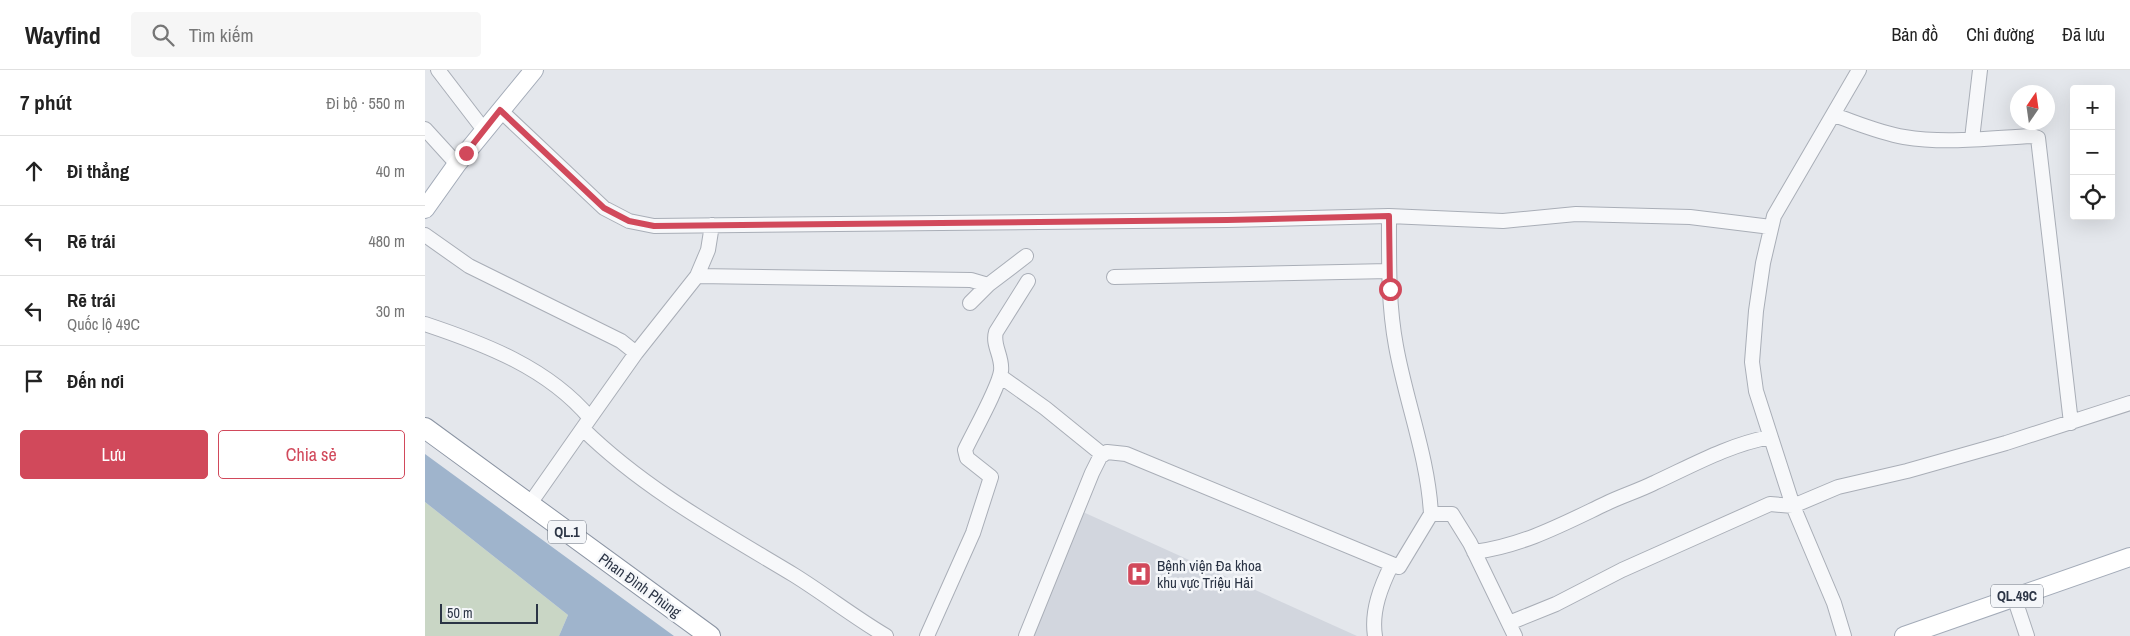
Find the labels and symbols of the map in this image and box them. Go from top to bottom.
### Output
north arrow [2010,85,2055,130]
route end [455,142,478,165]
route start [1379,278,1402,301]
road number: QL.1 [548,521,586,544]
street label: Phan Đình Phùng [595,548,686,622]
place label: Bệnh viện Đa khoa khu vực Triệu Hải [1157,555,1262,593]
hospital icon: Bệnh viện Đa khoa khu vực Triệu Hải [1126,561,1152,587]
road number: QL.49C [1991,584,2043,608]
scale bar [440,601,537,624]

